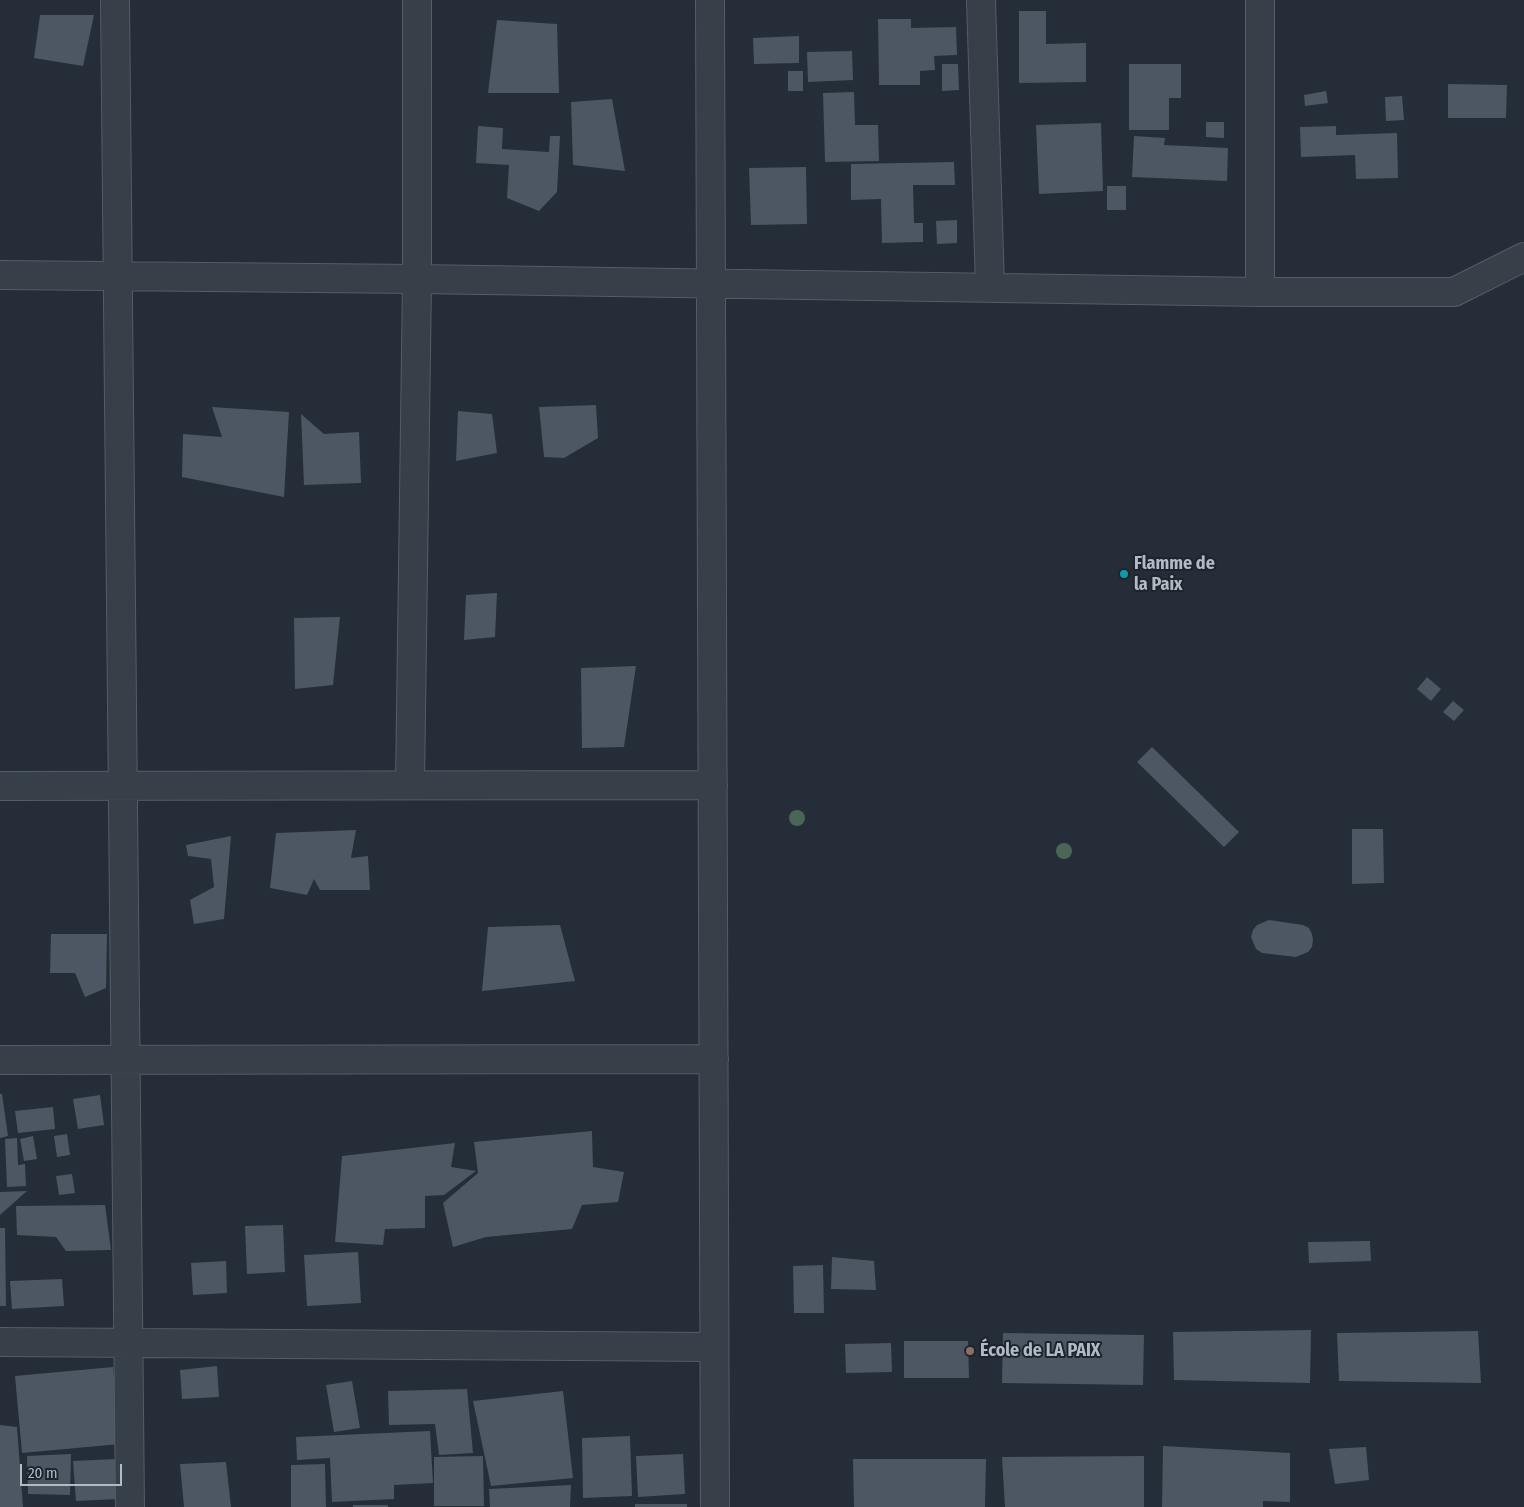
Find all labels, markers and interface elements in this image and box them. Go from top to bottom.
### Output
place label: Flamme de la Paix [1134,553,1215,596]
marker: Flamme de la Paix [1118,568,1130,580]
place label: École de LA PAIX [980,1340,1100,1362]
marker: École de LA PAIX [964,1345,976,1357]
scale bar [22,1454,125,1486]
text: 20 m [28,1464,58,1482]

